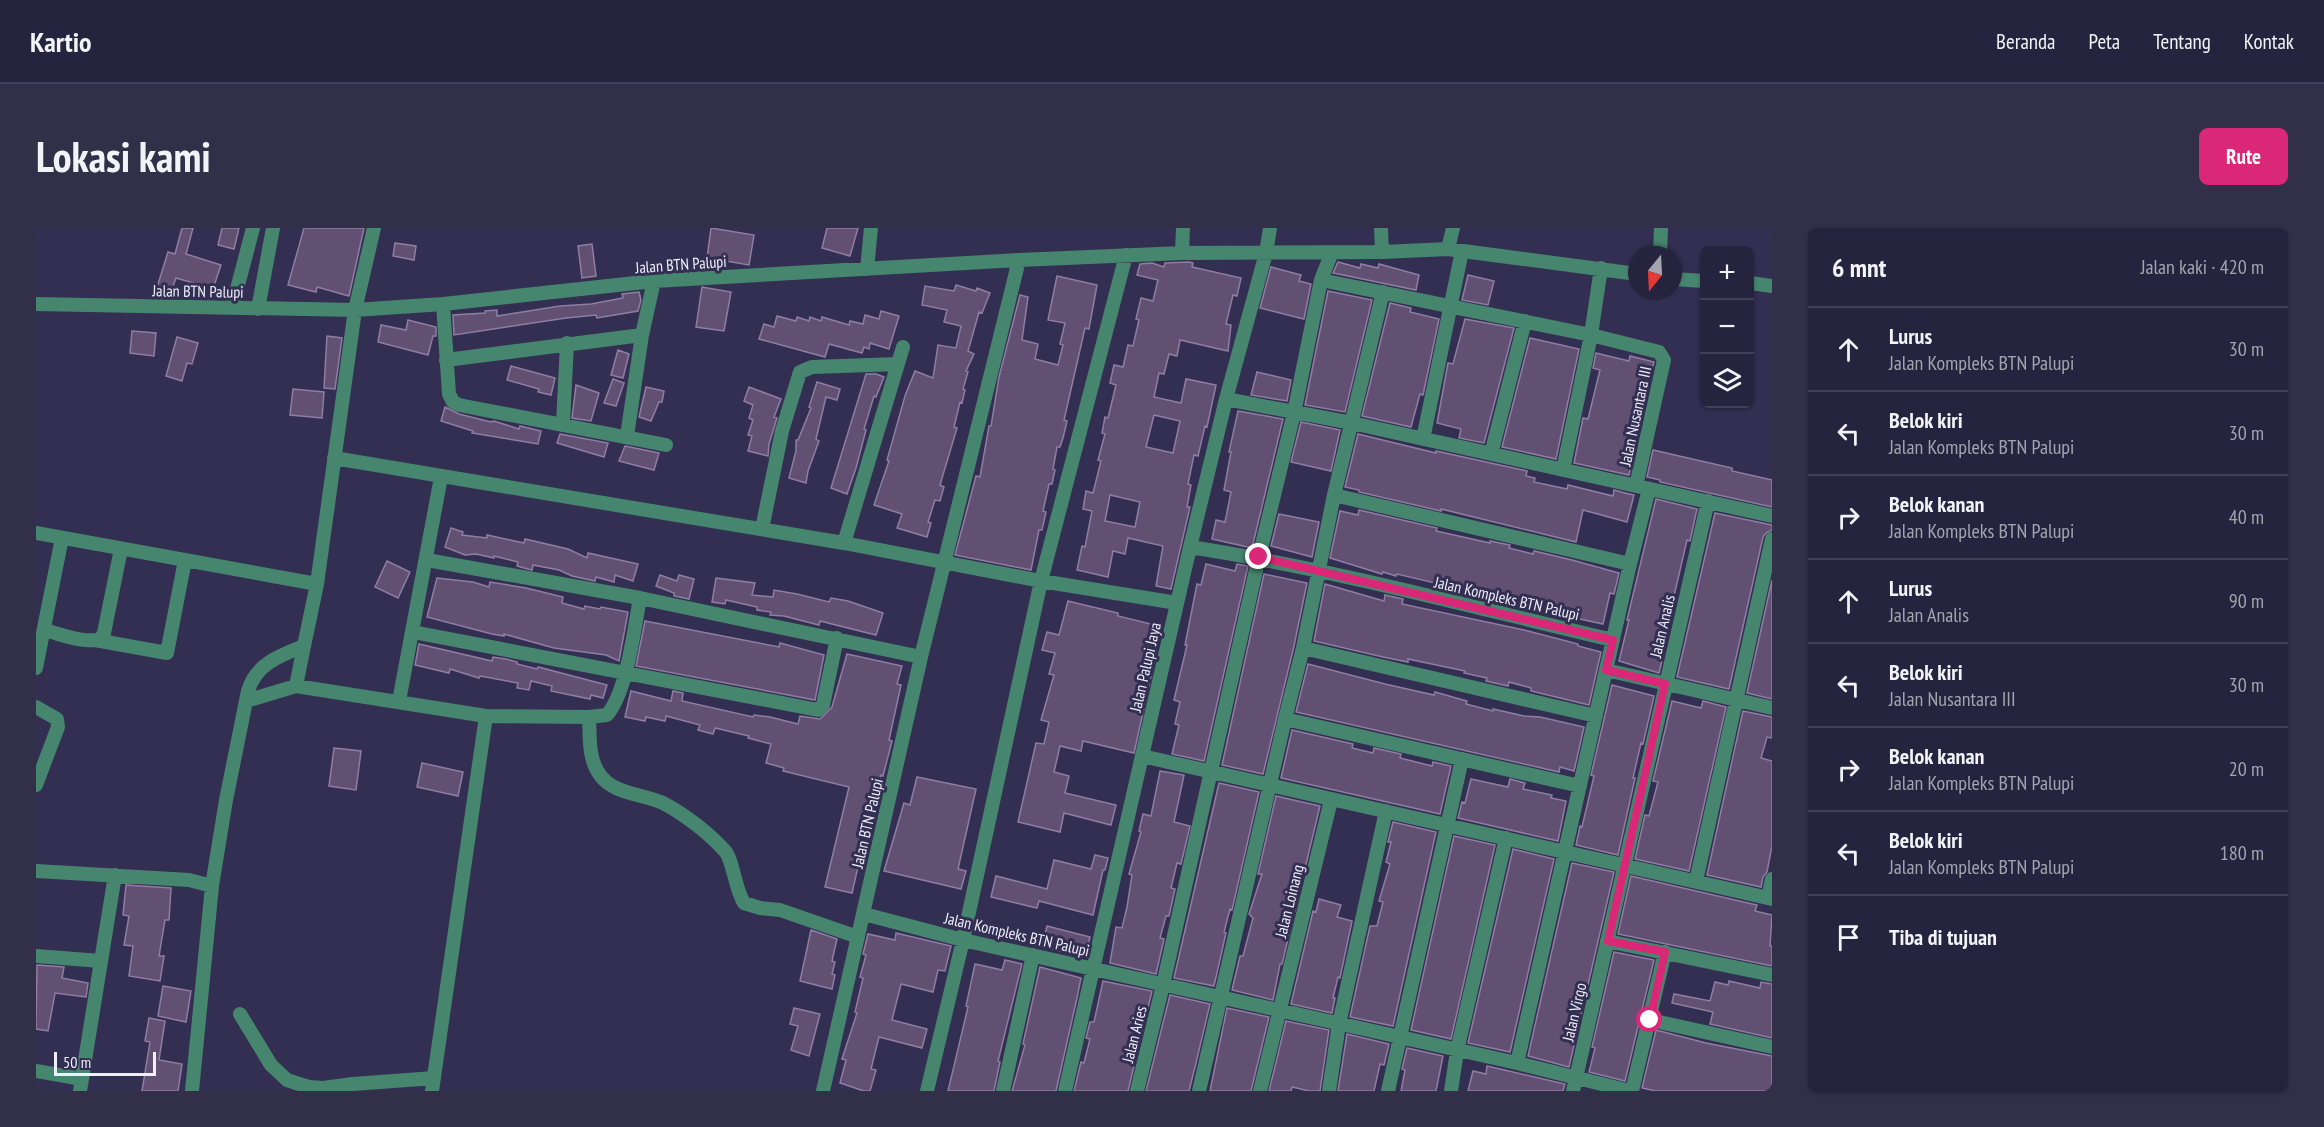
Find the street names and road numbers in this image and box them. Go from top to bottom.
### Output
street label: Jalan BTN Palupi [634,251,727,277]
street label: Jalan BTN Palupi [151,280,244,302]
street label: Jalan Nusantara III [1614,364,1655,469]
street label: Jalan Kompleks BTN Palupi [1432,571,1581,624]
street label: Jalan Analis [1645,593,1679,660]
street label: Jalan Palupi Jaya [1125,620,1165,715]
street label: Jalan BTN Palupi [847,776,887,871]
street label: Jalan Loinang [1270,862,1308,941]
street label: Jalan Kompleks BTN Palupi [942,907,1091,960]
street label: Jalan Virgo [1557,981,1590,1044]
street label: Jalan Aries [1117,1004,1151,1065]

